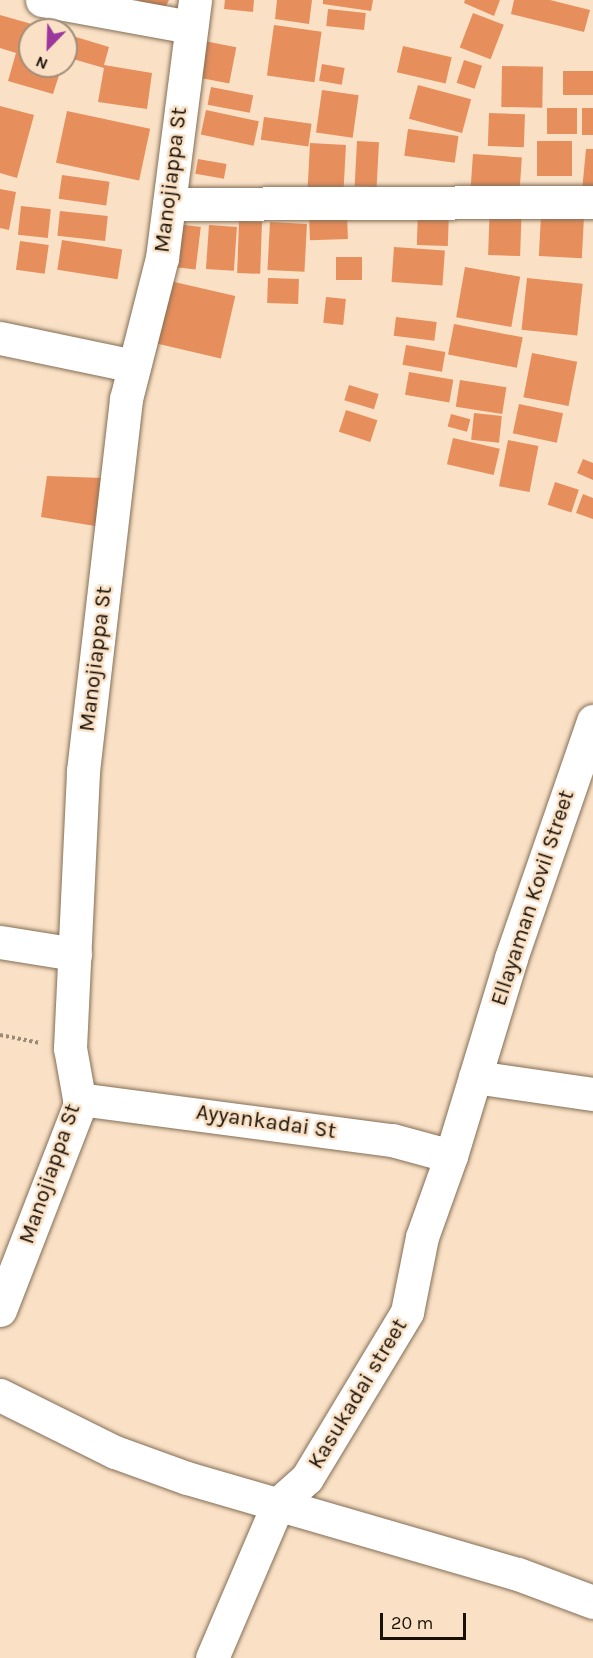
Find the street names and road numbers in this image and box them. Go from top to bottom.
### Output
street label: Manojiappa St [149,106,193,254]
street label: Manojiappa St [74,585,118,733]
street label: Ellayaman Kovil Street [486,787,580,1009]
street label: Ayyankadai St [194,1099,338,1145]
street label: Manojiappa St [14,1101,86,1247]
street label: Kasukadai street [303,1314,413,1474]

